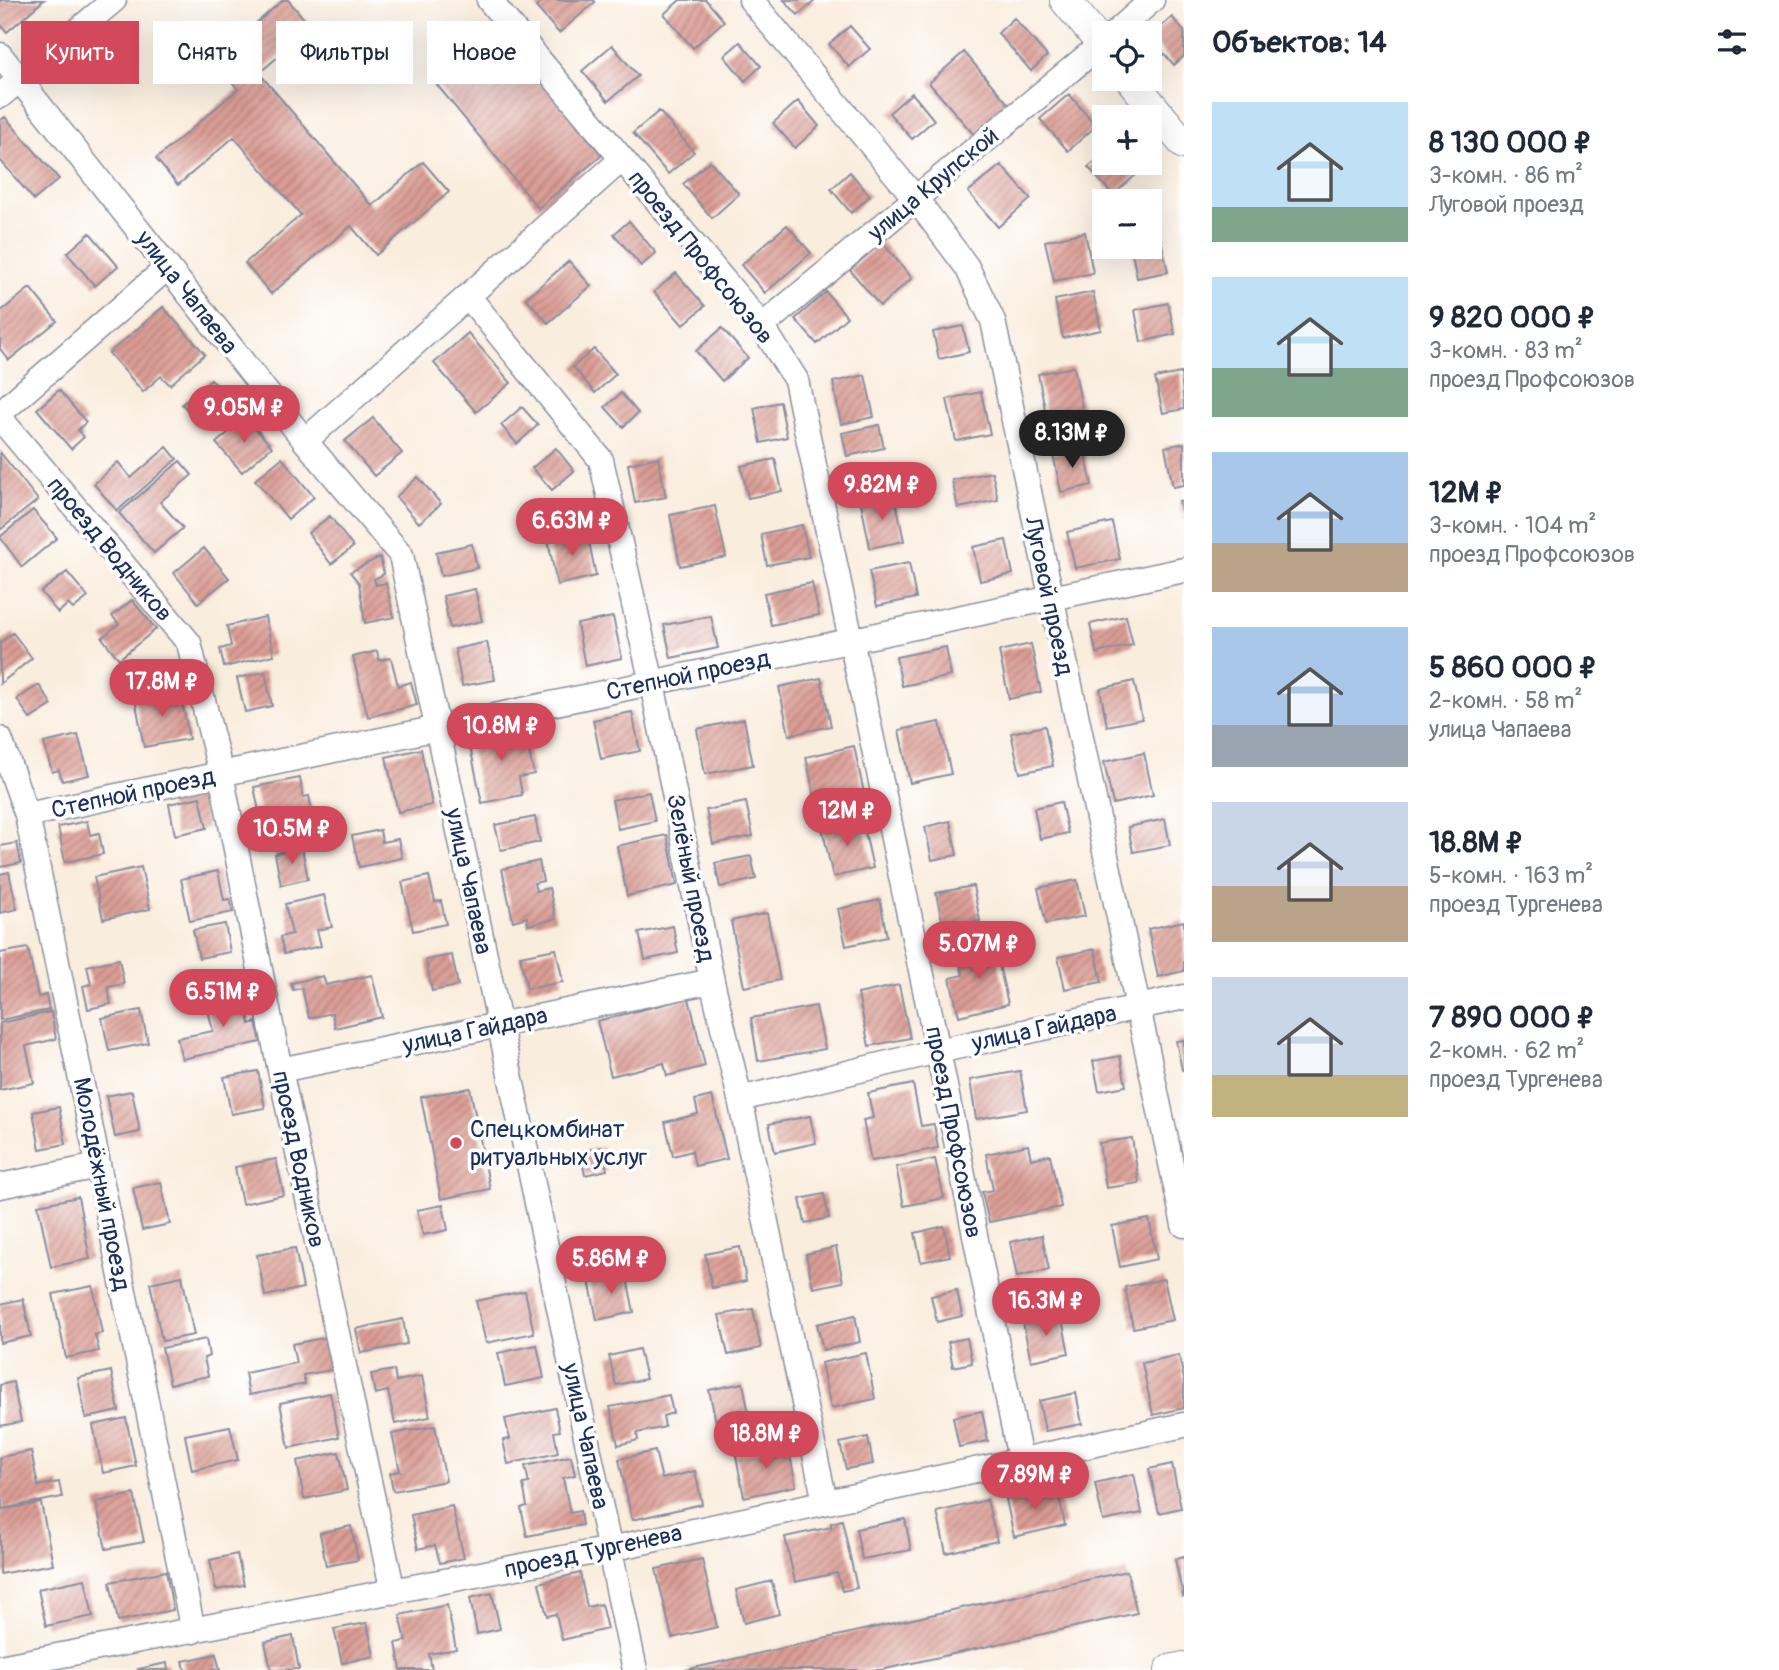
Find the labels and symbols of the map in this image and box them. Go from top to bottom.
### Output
street label: улица Крупской [861,121,1005,248]
street label: проезд Профсоюзов [622,165,780,350]
street label: улица Чапаева [129,224,244,360]
pin: 9.05M ₽ [179,386,309,445]
pin: 8.13M ₽ [1007,410,1137,470]
pin: 9.82M ₽ [817,462,947,522]
street label: проезд Водников [41,471,179,628]
pin: 6.63M ₽ [507,498,637,558]
street label: Луговой проезд [1017,513,1080,679]
street label: Степной проезд [604,644,773,707]
pin: 17.8M ₽ [97,660,227,719]
pin: 10.8M ₽ [436,704,566,763]
street label: Степной проезд [49,762,218,825]
pin: 12M ₽ [798,788,896,848]
street label: Зелёный проезд [660,792,721,965]
street label: улица Чапаева [439,804,498,957]
pin: 10.5M ₽ [227,806,357,866]
pin: 5.07M ₽ [914,922,1044,981]
pin: 6.51M ₽ [158,970,288,1029]
street label: улица Гайдара [968,999,1119,1058]
street label: улица Гайдара [399,1001,550,1060]
street label: проезд Профсоюзов [919,1024,988,1240]
street label: проезд Водников [266,1068,331,1250]
street label: Молодёжный проезд [67,1075,137,1294]
place label: Спецкомбинат ритуальных услуг [470,1115,647,1172]
marker: Спецкомбинат ритуальных услуг [448,1135,464,1151]
pin: 5.86M ₽ [546,1236,676,1296]
pin: 16.3M ₽ [981,1278,1111,1338]
street label: улица Чапаева [556,1359,615,1512]
pin: 18.8M ₽ [701,1412,831,1471]
pin: 7.89M ₽ [970,1452,1100,1512]
street label: проезд Тургенева [501,1518,685,1585]

